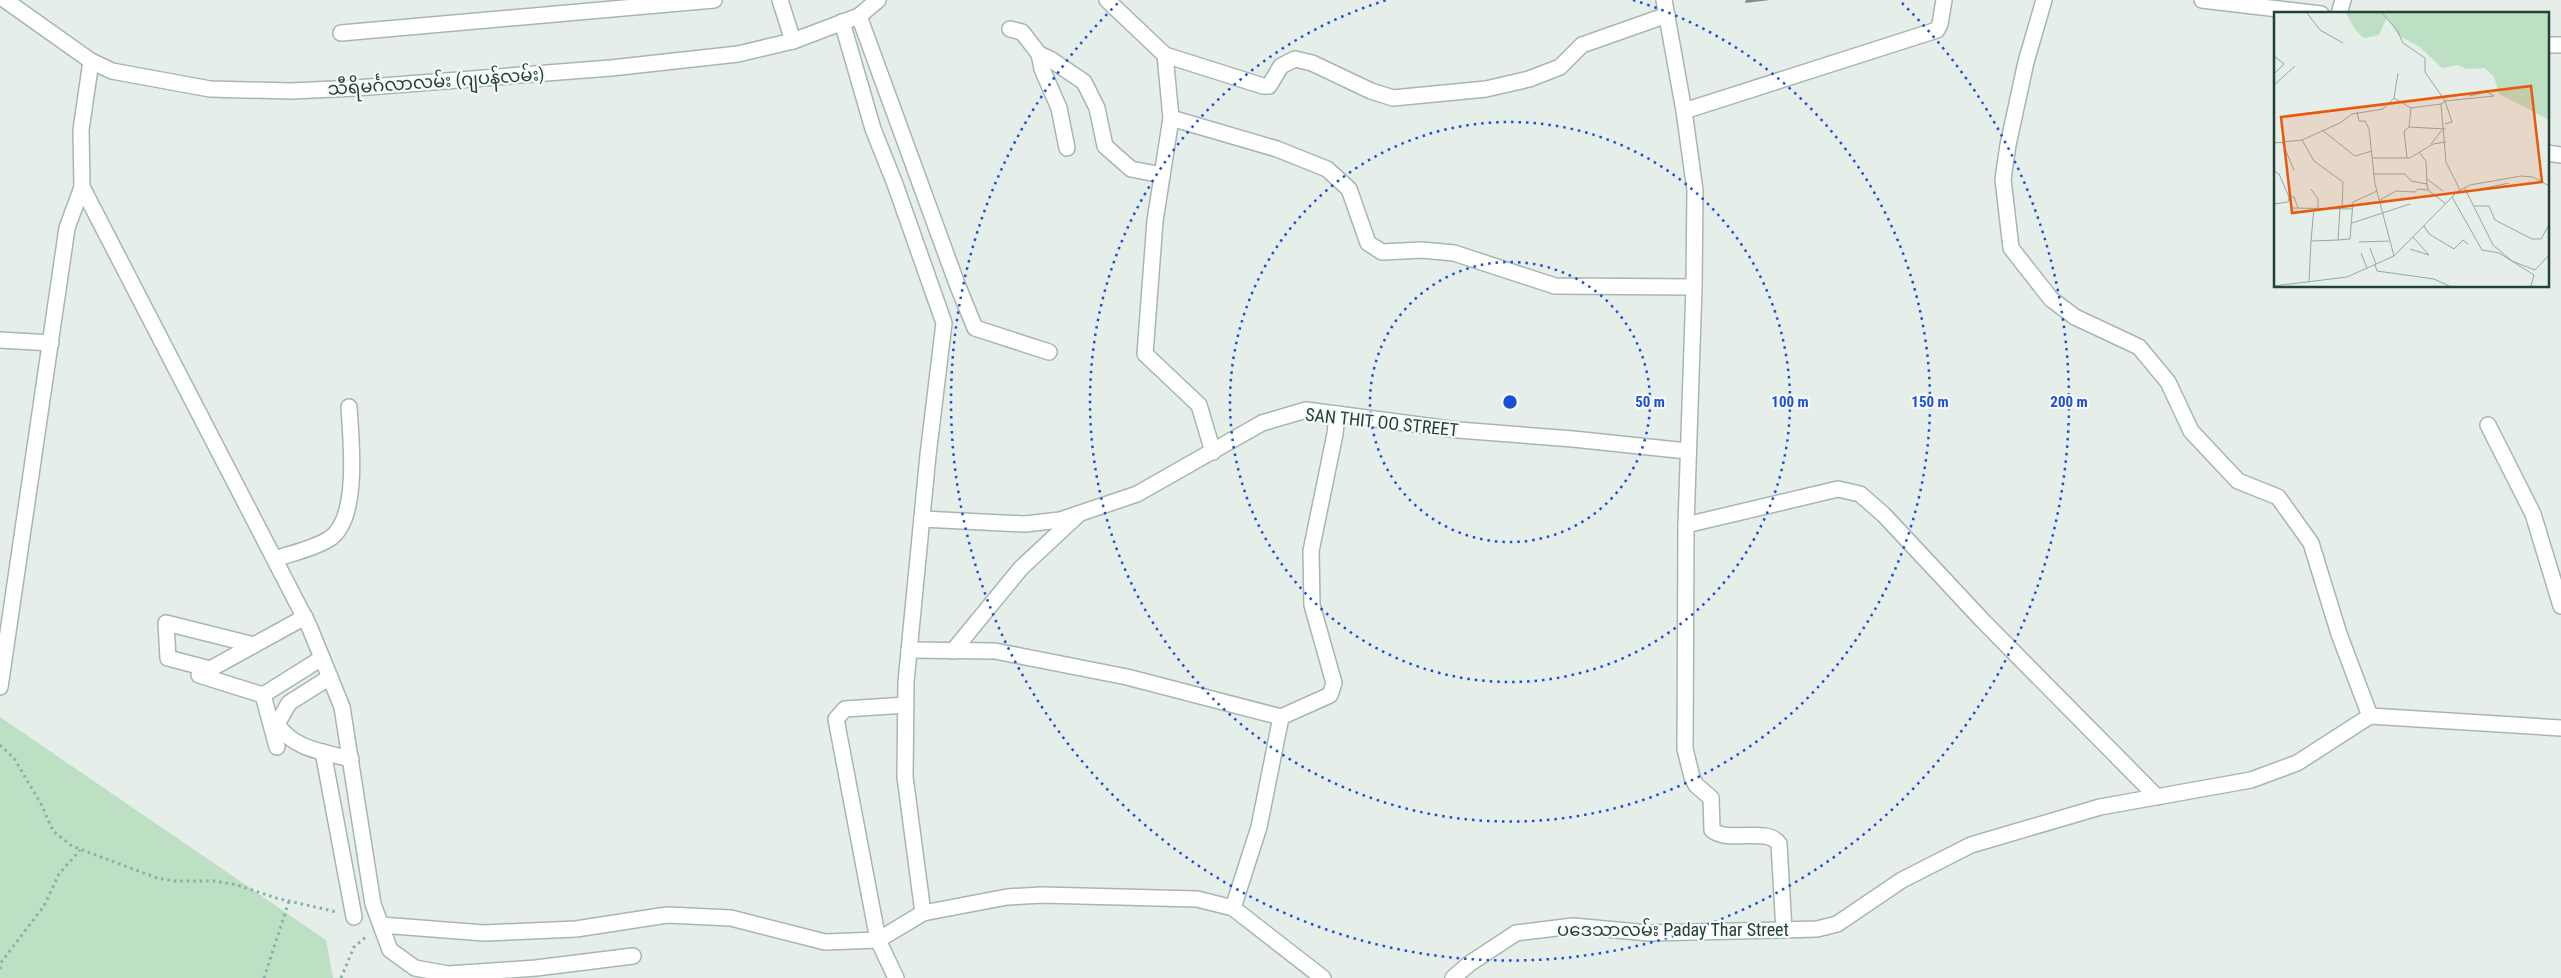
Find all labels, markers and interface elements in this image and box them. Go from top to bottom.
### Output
inset map [2274,12,2548,288]
street label: သီရိမင်္ဂလာလမ်း (ဂျပန်လမ်း) [327,60,545,104]
centre of rings [1501,393,1519,411]
text: 50 m [1635,393,1665,411]
text: 100 m [1771,393,1809,411]
text: 150 m [1911,393,1949,411]
text: 200 m [2050,393,2088,411]
street label: SAN THIT OO STREET [1304,404,1460,440]
street label: ပဒေသာလမ်း Paday Thar Street [1557,917,1789,940]

